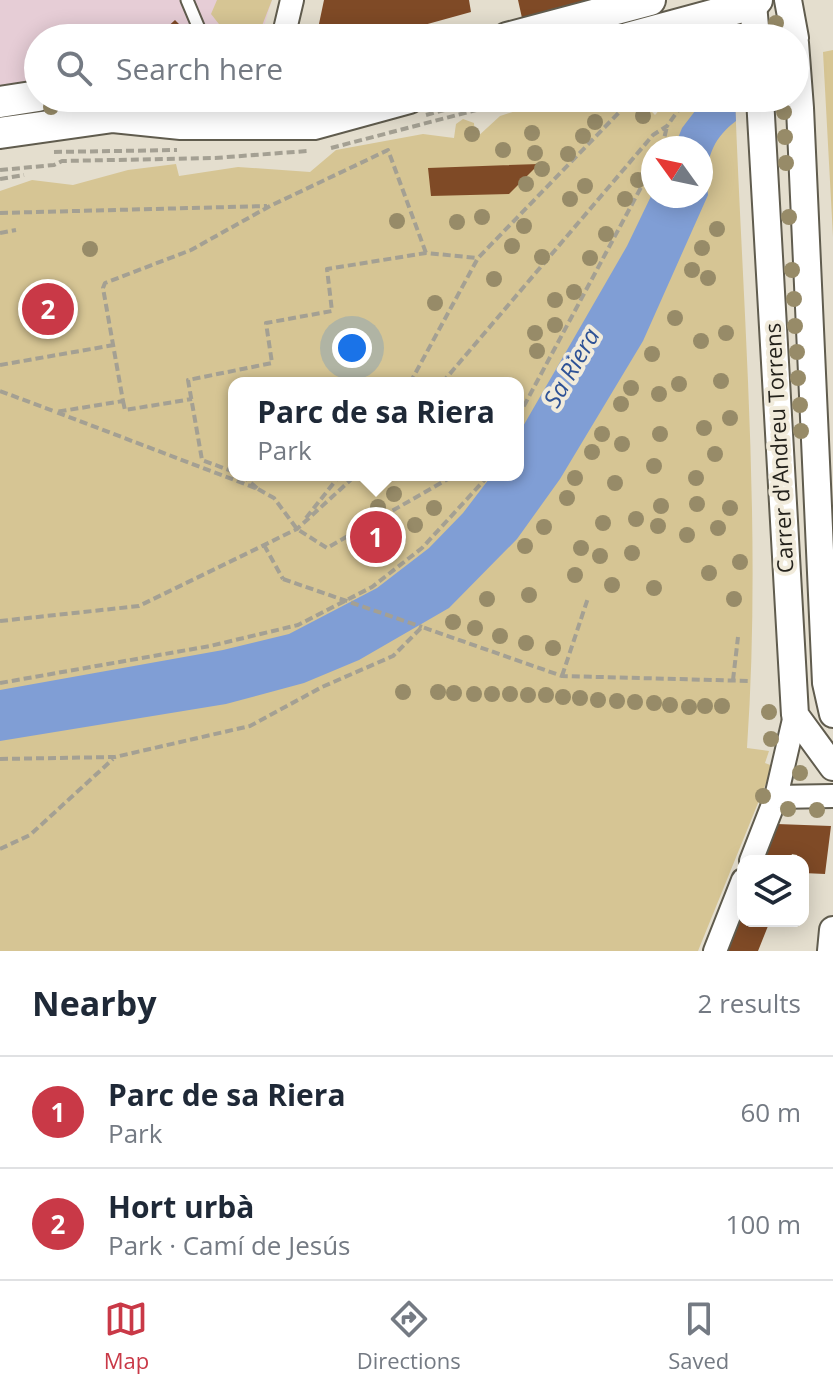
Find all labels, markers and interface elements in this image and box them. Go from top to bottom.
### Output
search box [24,24,809,112]
icon: search [52,46,96,90]
text: Search here [116,48,283,89]
north arrow [641,136,713,208]
pin: 2 [22,279,74,339]
water label: Sa Riera [535,321,607,413]
street label: Carrer d'Andreu Torrens [756,322,800,574]
your location [332,328,372,368]
popup [228,377,524,481]
text: Parc de sa Riera [257,391,495,432]
text: Park [257,432,312,468]
pin: 1 [350,507,402,567]
map controls [737,855,809,927]
button: layers [737,855,809,927]
text: Nearby [32,980,157,1026]
text: 2 results [698,985,801,1021]
text: Parc de sa Riera [108,1074,346,1115]
text: 1 [51,1094,65,1130]
text: 60 m [740,1094,801,1130]
text: Park [108,1115,162,1151]
text: Hort urbà [108,1186,254,1227]
text: 2 [51,1206,65,1242]
text: 100 m [726,1206,801,1242]
text: Park · Camí de Jesús [108,1227,351,1263]
tab: Map [104,1297,149,1375]
tab: Directions [357,1297,461,1375]
tab: Saved [668,1297,729,1375]

